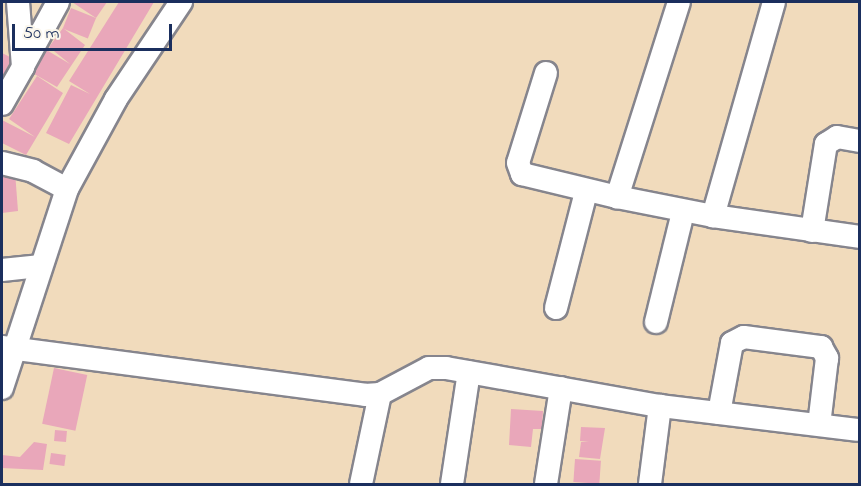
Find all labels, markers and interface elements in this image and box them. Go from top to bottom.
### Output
scale bar [15,12,176,50]
text: 50 m [23,21,60,47]

